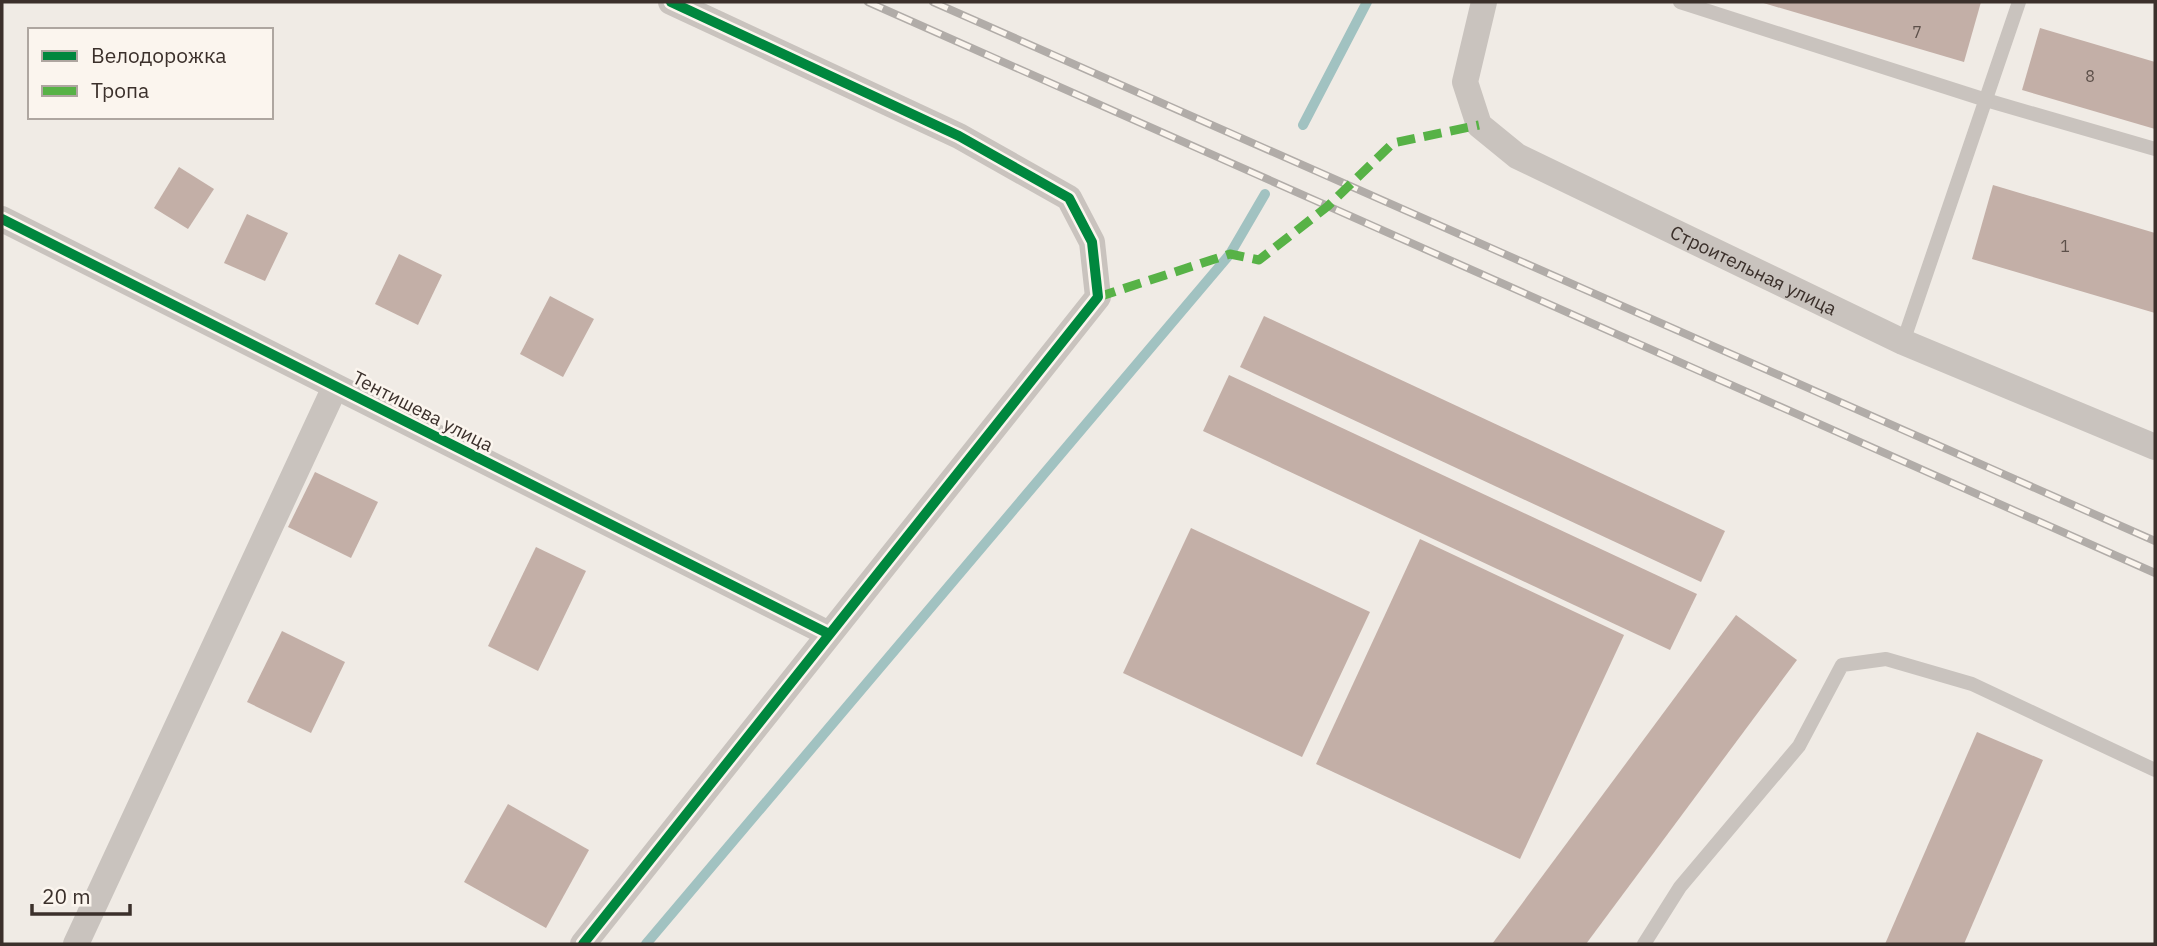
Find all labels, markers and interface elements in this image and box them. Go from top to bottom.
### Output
house number: 7 [1912,22,1922,42]
legend [28,28,273,119]
text: Велодорожка [91,41,226,69]
house number: 8 [2085,66,2095,86]
text: Тропа [91,76,149,104]
street label: Строительная улица [1666,220,1841,320]
house number: 1 [2060,236,2070,256]
street label: Тентишева улица [349,365,497,457]
scale bar [32,872,130,916]
text: 20 m [42,882,91,910]

